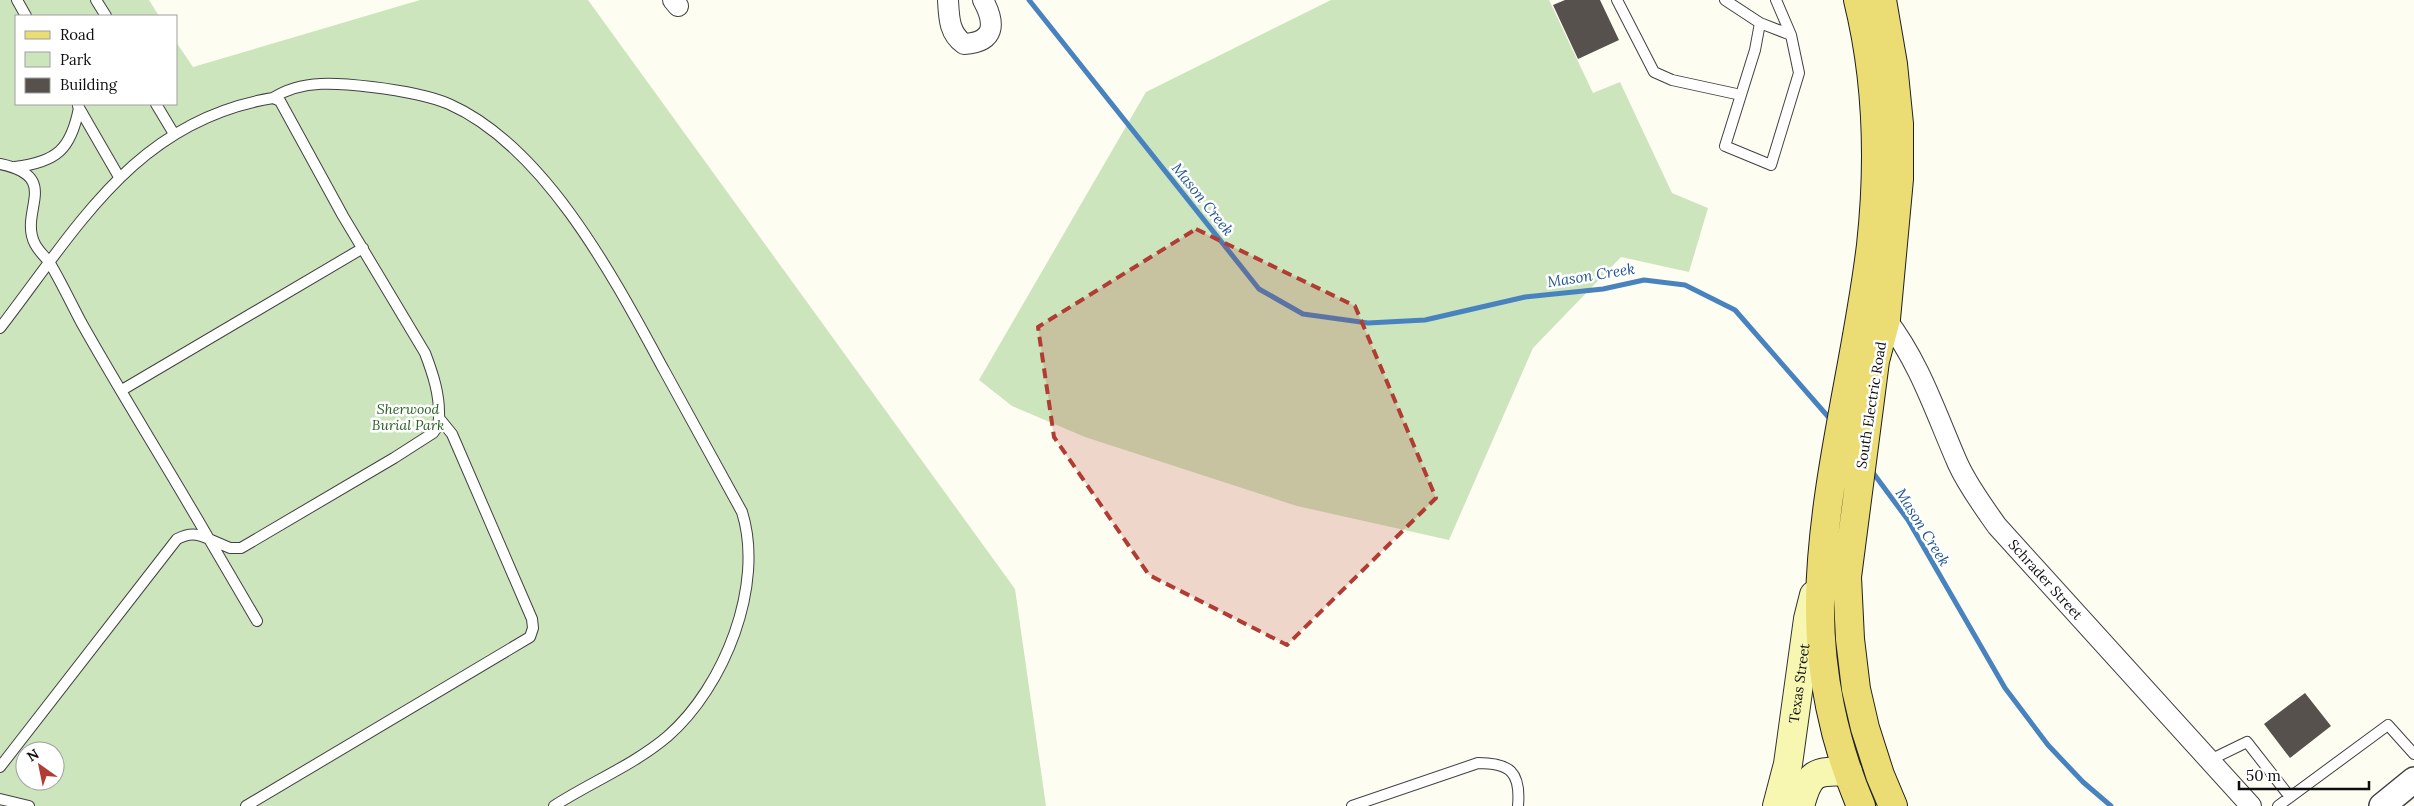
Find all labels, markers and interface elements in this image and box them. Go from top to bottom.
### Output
legend [15,15,178,105]
text: Road [60,25,95,44]
text: Park [60,50,91,69]
text: Building [60,75,118,94]
water label: Mason Creek [1168,159,1238,239]
water label: Mason Creek [1546,259,1636,291]
street label: South Electric Road [1852,340,1890,470]
park label: Sherwood Burial Park [372,400,444,434]
water label: Mason Creek [1892,485,1955,570]
street label: Schrader Street [2004,536,2087,624]
street label: Texas Street [1785,642,1814,724]
north arrow [15,741,65,791]
text: N [23,745,43,766]
scale bar [2239,758,2369,790]
text: 50 m [2246,766,2281,785]

